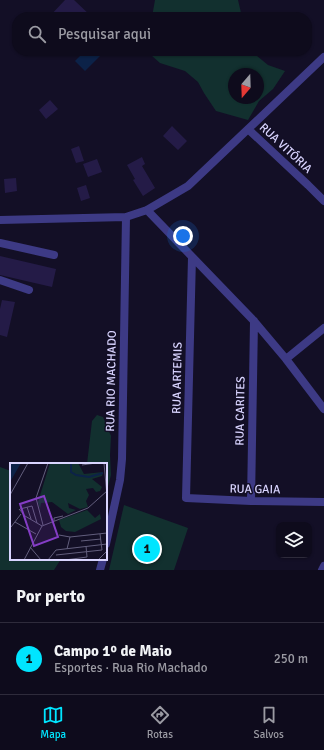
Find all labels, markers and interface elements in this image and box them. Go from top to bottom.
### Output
search box [12,12,312,56]
icon: search [26,23,48,45]
text: Pesquisar aqui [58,25,151,43]
north arrow [228,68,264,104]
street label: RUA VITÓRIA [256,120,316,177]
your location [173,226,193,246]
street label: RUA RIO MACHADO [103,330,120,432]
street label: RUA ARTEMIS [169,342,186,414]
street label: RUA CARITES [232,376,249,446]
inset map [10,463,107,560]
street label: RUA GAIA [229,482,281,497]
map controls [276,522,312,558]
button: layers [276,522,312,558]
pin: 1 [134,534,160,564]
text: Por perto [16,586,85,607]
text: Campo 1º de Maio [54,642,172,660]
text: 1 [25,651,33,667]
text: 250 m [274,651,308,667]
text: Esportes · Rua Rio Machado [54,660,208,676]
tab: Mapa [40,704,66,741]
tab: Rotas [147,704,173,741]
tab: Salvos [254,704,284,741]

